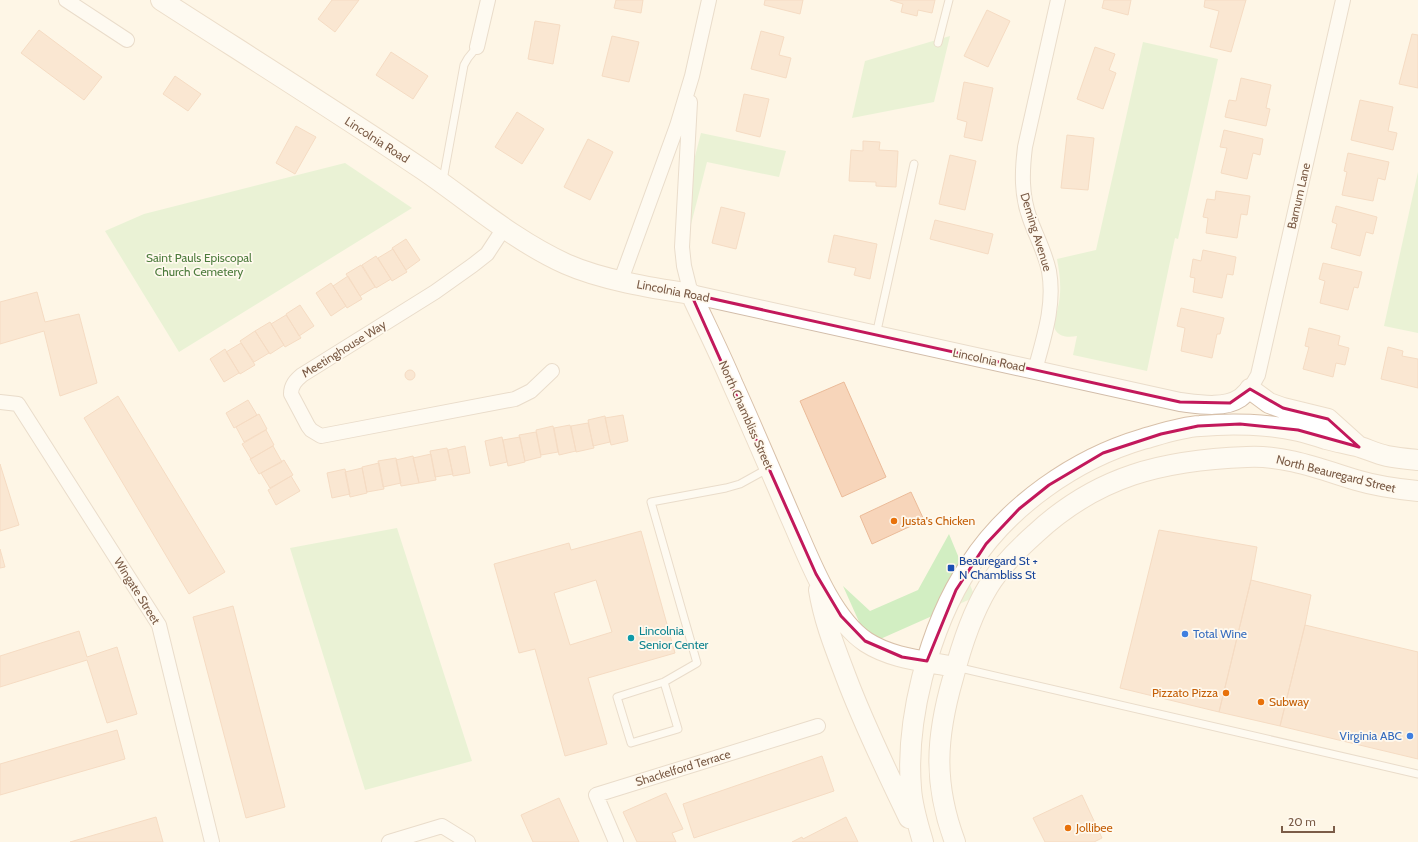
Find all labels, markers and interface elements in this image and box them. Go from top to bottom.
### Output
street label: Lincolnia Road [342,113,412,166]
street label: Barnum Lane [1284,161,1313,230]
street label: Deming Avenue [1017,191,1056,273]
park label: Saint Pauls Episcopal Church Cemetery [146,250,252,279]
street label: Lincolnia Road [635,276,711,305]
street label: Meetinghouse Way [299,317,389,381]
street label: Lincolnia Road [951,345,1027,375]
street label: North Chambliss Street [716,358,777,472]
street label: North Beauregard Street [1275,451,1397,496]
place label: Justa's Chicken [901,513,975,528]
marker: Justa's Chicken [889,516,899,526]
place label: Beauregard St + N Chambliss St [959,553,1038,582]
street label: Wingate Street [111,555,164,627]
marker: Beauregard St + N Chambliss St [946,563,956,573]
place label: Lincolnia Senior Center [639,623,709,652]
place label: Total Wine [1193,626,1247,641]
marker: Total Wine [1180,629,1190,639]
marker: Lincolnia Senior Center [626,633,636,643]
place label: Pizzato Pizza [1152,685,1218,700]
marker: Pizzato Pizza [1221,688,1231,698]
place label: Subway [1269,694,1309,709]
marker: Subway [1256,697,1266,707]
place label: Virginia ABC [1339,728,1402,743]
marker: Virginia ABC [1405,731,1415,741]
street label: Shackelford Terrace [634,746,732,789]
scale bar [1282,808,1334,834]
text: 20 m [1288,814,1316,829]
place label: Jollibee [1075,820,1113,835]
marker: Jollibee [1063,823,1073,833]

